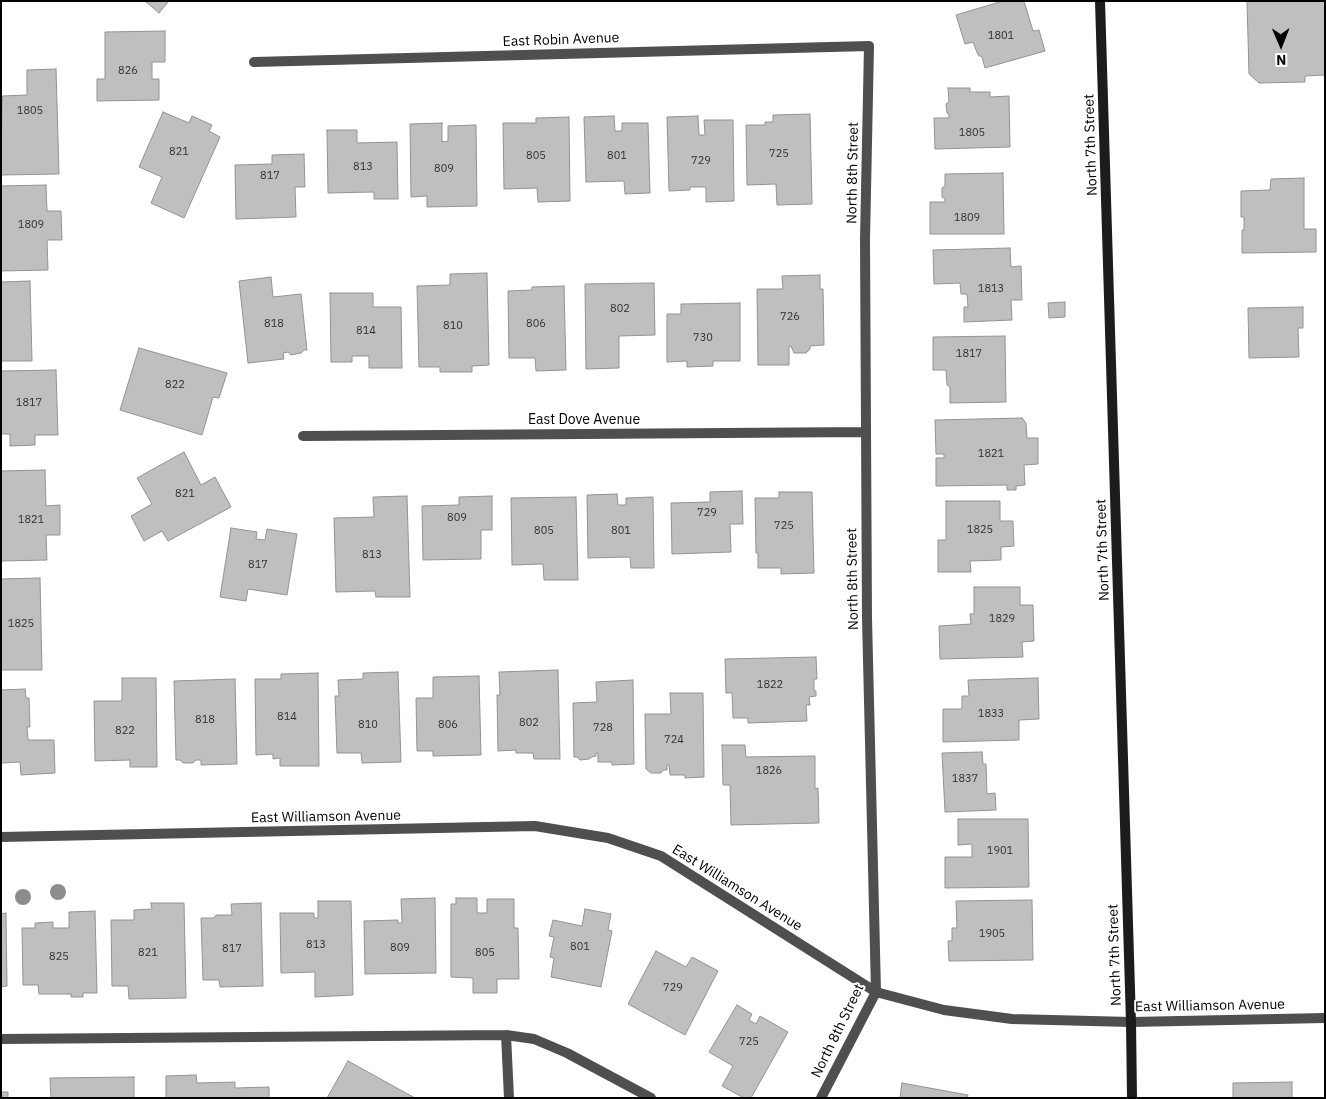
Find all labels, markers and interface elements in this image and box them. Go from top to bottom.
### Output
north arrow [1256,20,1306,70]
house number: 1801 [988,29,1014,43]
street label: East Robin Avenue [502,30,620,50]
text: N [1276,51,1286,69]
house number: 826 [118,64,138,78]
street label: North 7th Street [1081,94,1101,196]
house number: 1805 [17,104,43,118]
street label: North 8th Street [844,122,862,224]
house number: 1805 [959,126,985,140]
house number: 821 [169,145,189,159]
house number: 725 [769,147,789,161]
house number: 805 [526,149,546,163]
house number: 801 [607,149,627,163]
house number: 729 [691,154,711,168]
house number: 813 [353,160,373,174]
house number: 809 [434,162,454,176]
house number: 817 [260,169,280,183]
house number: 1809 [954,211,980,225]
house number: 1809 [18,218,44,232]
house number: 1813 [978,282,1004,296]
house number: 802 [610,302,630,316]
house number: 726 [780,310,800,324]
house number: 818 [264,317,284,331]
house number: 806 [526,317,546,331]
house number: 810 [443,319,463,333]
house number: 814 [356,324,376,338]
house number: 730 [693,331,713,345]
house number: 1817 [956,347,982,361]
house number: 822 [165,378,185,392]
house number: 1817 [16,396,42,410]
street label: East Dove Avenue [528,412,640,428]
house number: 1821 [978,447,1004,461]
house number: 821 [175,487,195,501]
street label: North 7th Street [1093,499,1113,601]
house number: 729 [697,506,717,520]
house number: 809 [447,511,467,525]
house number: 1821 [18,513,44,527]
house number: 725 [774,519,794,533]
house number: 1825 [967,523,993,537]
house number: 805 [534,524,554,538]
house number: 801 [611,524,631,538]
street label: North 8th Street [844,528,862,630]
house number: 813 [362,548,382,562]
house number: 817 [248,558,268,572]
house number: 1829 [989,612,1015,626]
house number: 1825 [8,617,34,631]
house number: 1822 [757,678,783,692]
house number: 1833 [978,707,1004,721]
house number: 814 [277,710,297,724]
house number: 818 [195,713,215,727]
house number: 802 [519,716,539,730]
house number: 810 [358,718,378,732]
house number: 806 [438,718,458,732]
house number: 728 [593,721,613,735]
house number: 822 [115,724,135,738]
house number: 724 [664,733,684,747]
house number: 1826 [756,764,782,778]
house number: 1837 [952,772,978,786]
street label: East Williamson Avenue [251,807,401,827]
street label: East Williamson Avenue [669,841,805,935]
house number: 1901 [987,844,1013,858]
street label: North 7th Street [1105,904,1125,1006]
house number: 1905 [979,927,1005,941]
house number: 813 [306,938,326,952]
house number: 801 [570,940,590,954]
house number: 809 [390,941,410,955]
house number: 817 [222,942,242,956]
house number: 821 [138,946,158,960]
house number: 805 [475,946,495,960]
house number: 825 [49,950,69,964]
house number: 729 [663,981,683,995]
street label: North 8th Street [808,981,868,1081]
street label: East Williamson Avenue [1135,996,1285,1016]
house number: 725 [739,1035,759,1049]

